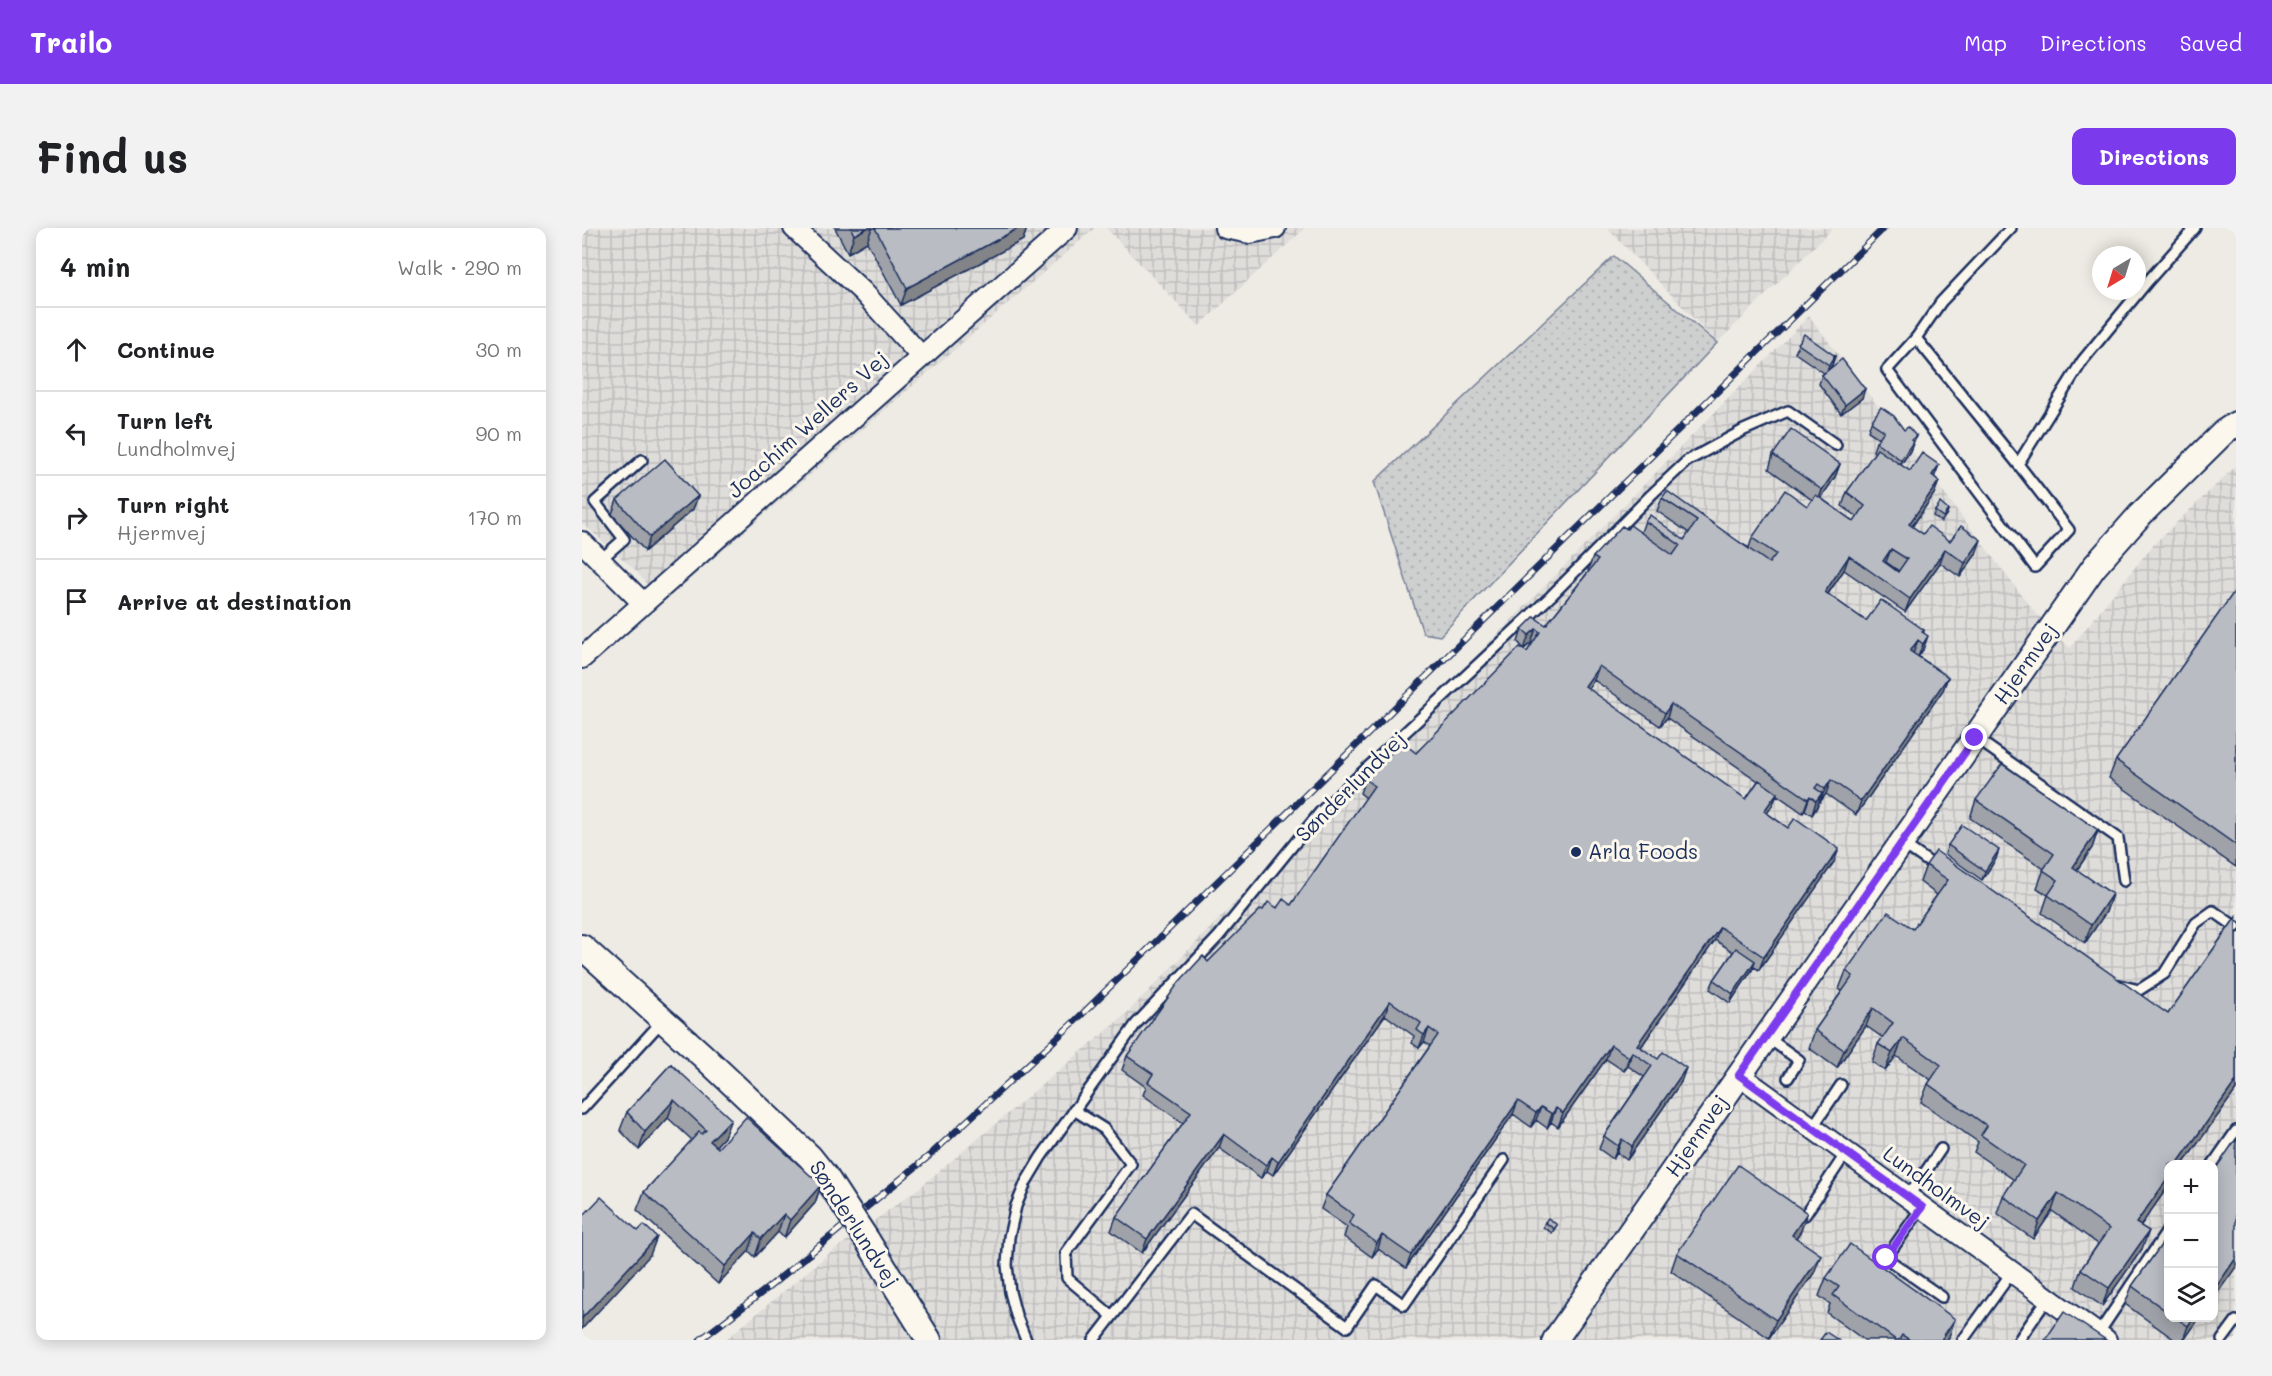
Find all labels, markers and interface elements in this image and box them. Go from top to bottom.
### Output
text: Trailo [30,24,112,60]
text: Map [1964,29,2007,56]
text: Directions [2040,29,2147,56]
text: Saved [2180,29,2242,56]
button: Directions [2072,128,2236,185]
text: Find us [36,129,188,184]
north arrow [2092,246,2146,300]
text: 4 min [60,250,130,284]
text: Walk · 290 m [397,254,522,280]
icon: ahead [60,333,93,366]
text: Continue [117,335,215,364]
text: 30 m [476,336,522,362]
street label: Joachim Wellers Vej [721,345,893,503]
text: Turn left [117,406,213,435]
icon: left [60,417,93,450]
text: 90 m [476,420,522,446]
text: Lundholmvej [117,435,236,461]
text: Turn right [117,490,229,519]
icon: right [60,501,93,534]
text: 170 m [467,504,522,530]
text: Hjermvej [117,519,206,545]
icon: arrive [60,585,93,618]
text: Arrive at destination [117,587,352,616]
street label: Hjermvej [1987,617,2063,709]
route end [1961,724,1987,750]
street label: Sønderlundvej [1289,725,1411,847]
place label: Arla Foods [1588,837,1698,864]
marker: Arla Foods [1569,845,1583,859]
street label: Hjermvej [1658,1089,1733,1181]
street label: Lundholmvej [1878,1139,1995,1234]
street label: Sønderlundvej [804,1155,906,1292]
map controls [2164,1160,2218,1322]
button: + [2164,1160,2218,1214]
button: − [2164,1214,2218,1268]
route start [1872,1244,1898,1270]
button: layers [2164,1268,2218,1322]

